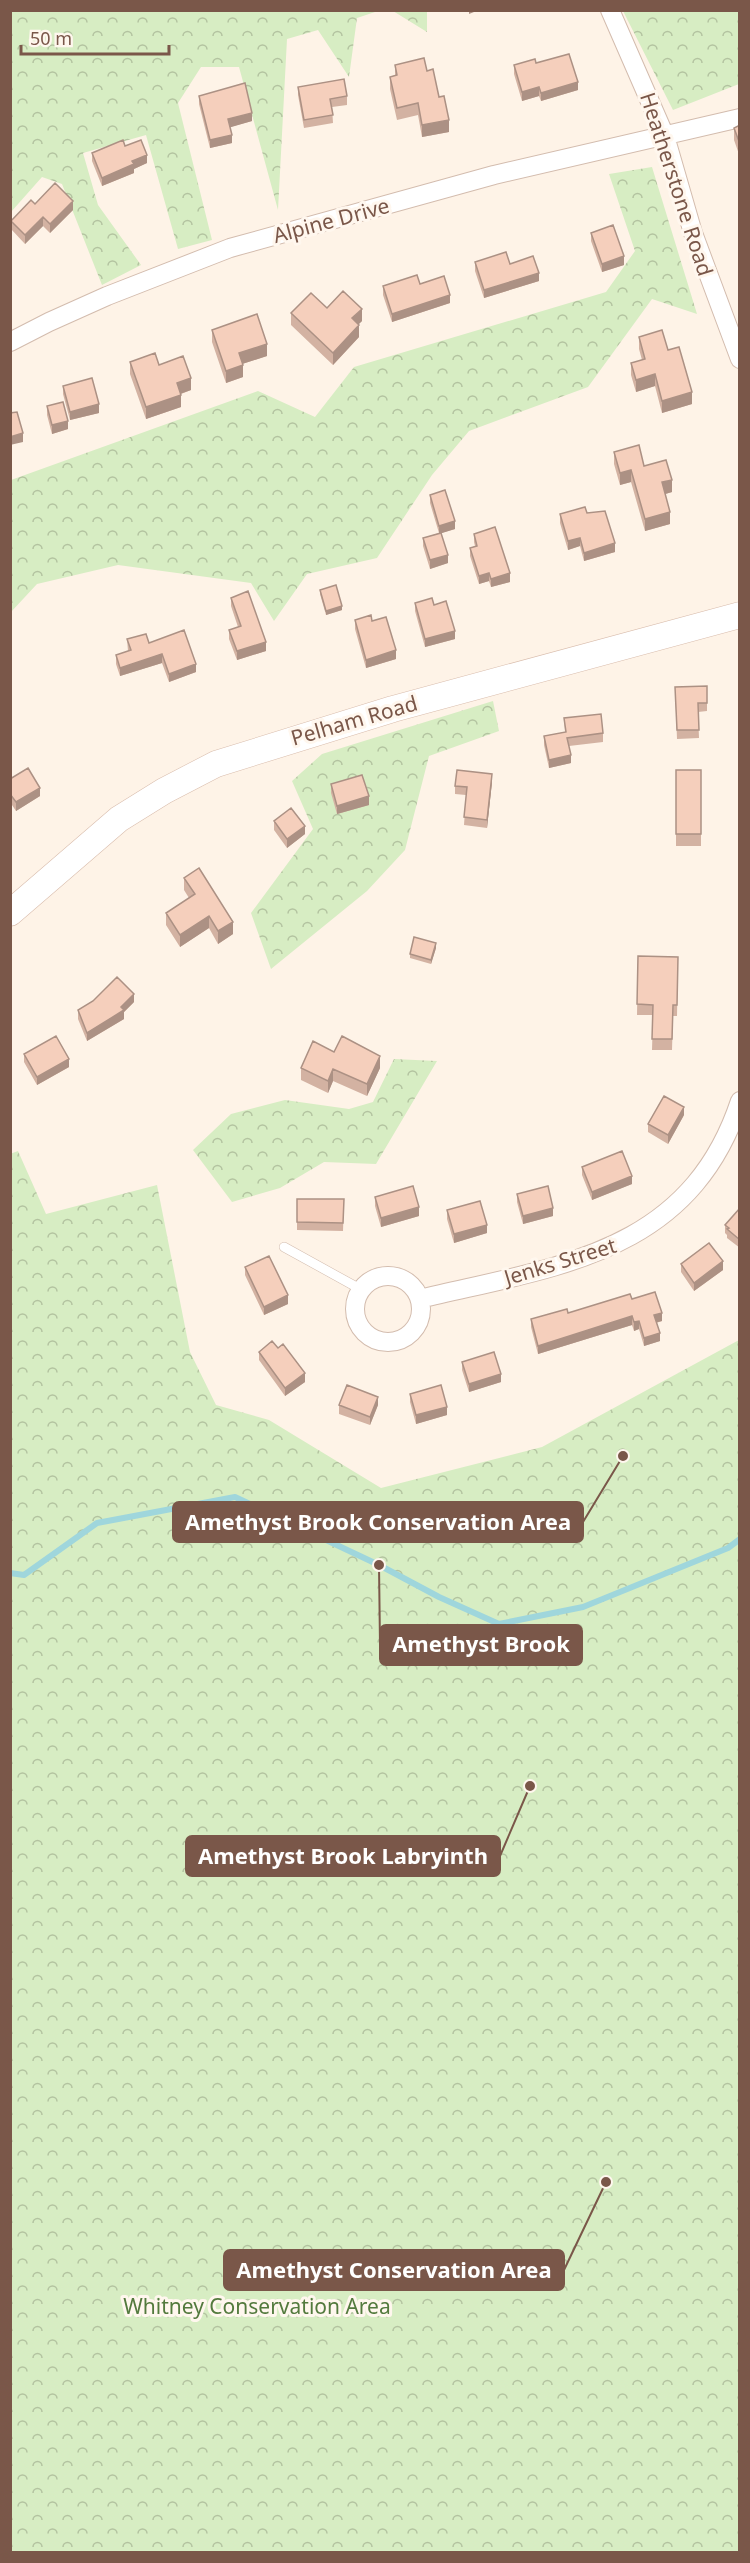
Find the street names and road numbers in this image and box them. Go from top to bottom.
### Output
street label: Heatherstone Road [634,89,720,279]
street label: Alpine Drive [270,191,392,249]
street label: Pelham Road [288,689,420,751]
street label: Jenks Street [499,1231,620,1292]

